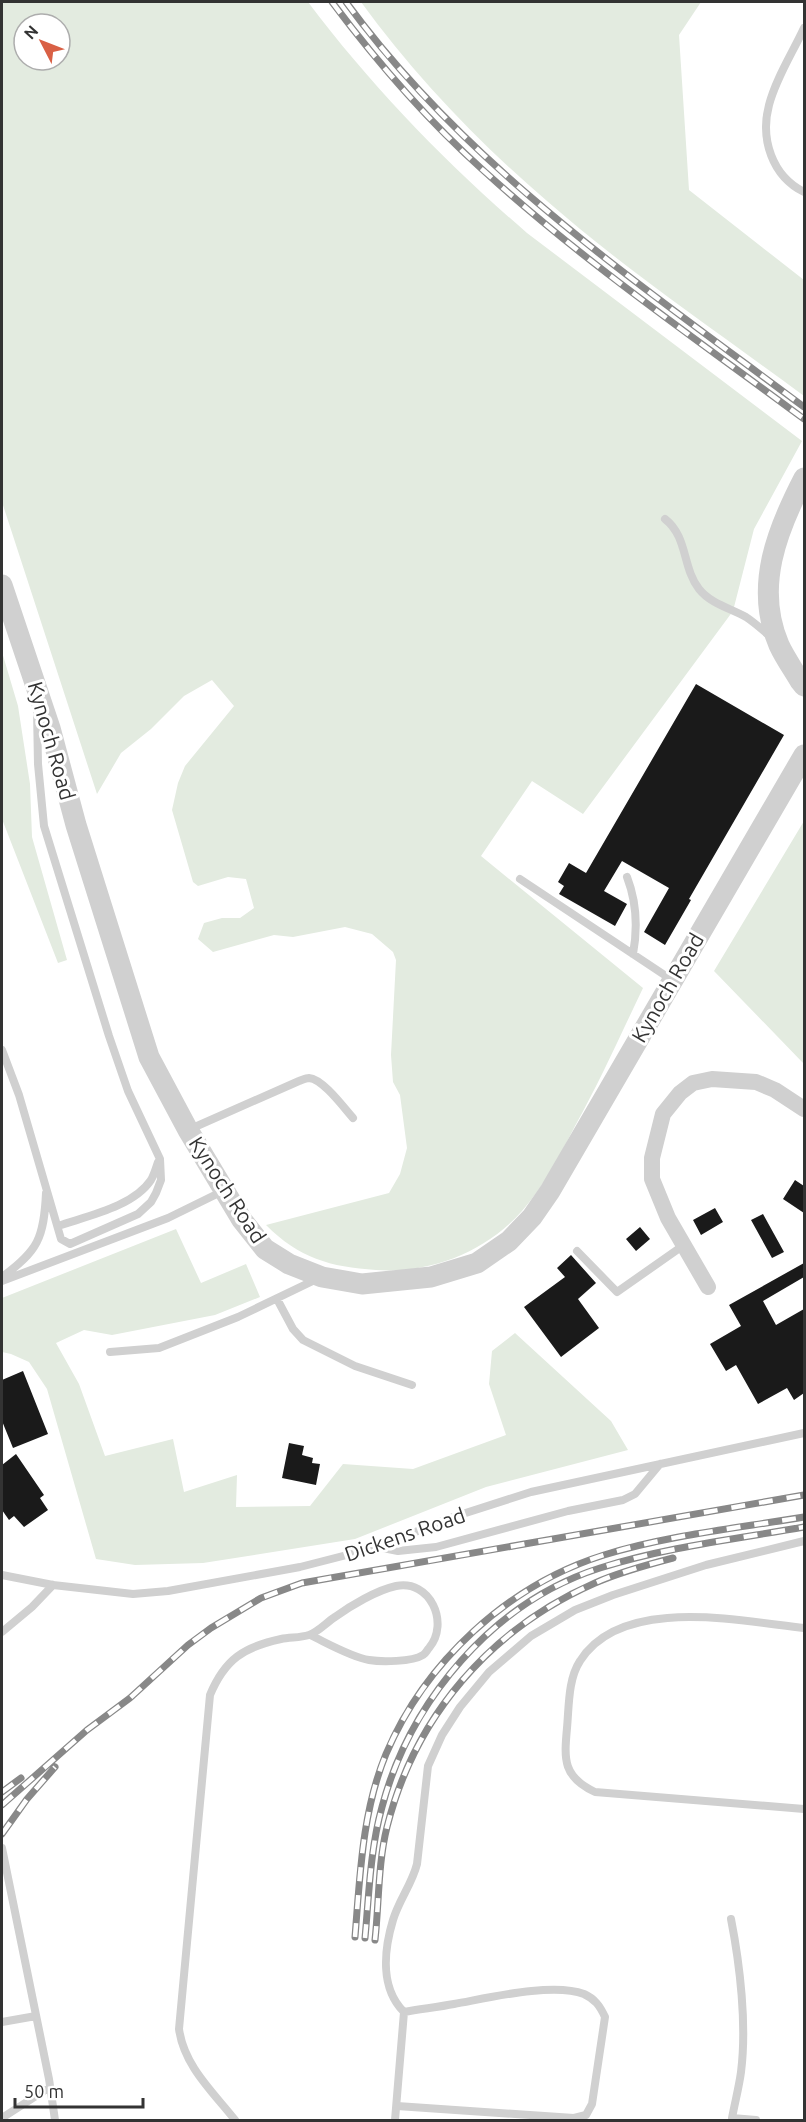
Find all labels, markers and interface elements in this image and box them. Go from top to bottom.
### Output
north arrow [12,12,72,72]
text: N [20,22,42,42]
street label: Kynoch Road [24,679,80,803]
street label: Kynoch Road [626,929,708,1046]
street label: Kynoch Road [185,1132,271,1247]
street label: Dickens Road [341,1502,468,1566]
scale bar [15,2071,142,2109]
text: 50 m [24,2081,64,2101]

